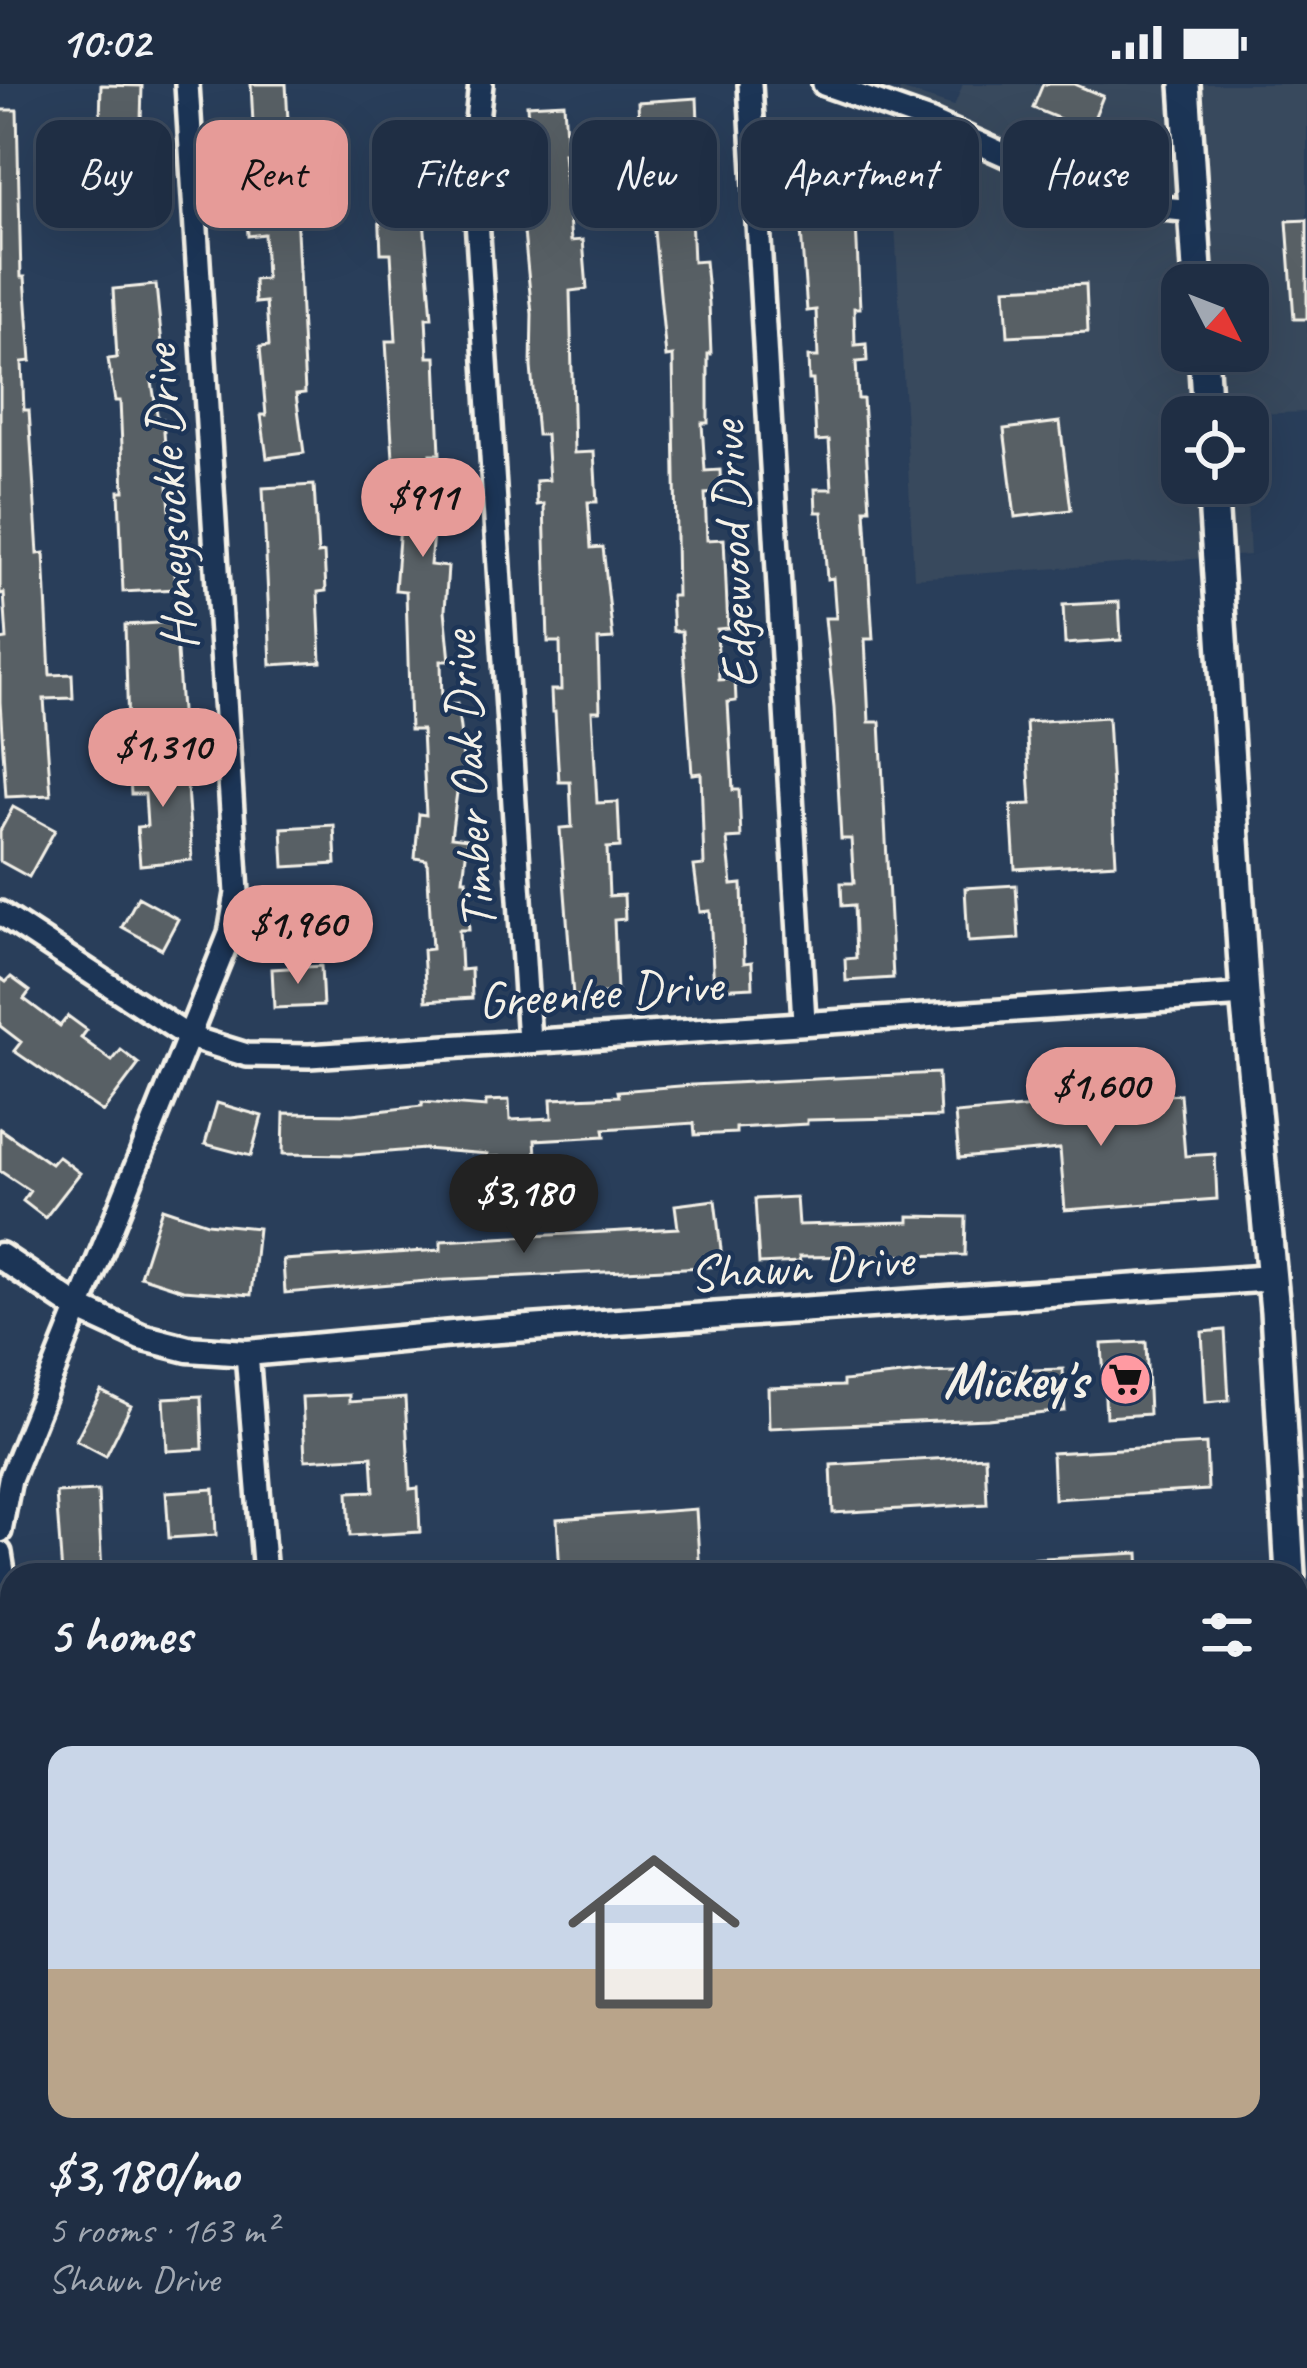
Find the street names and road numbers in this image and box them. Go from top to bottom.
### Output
street label: Honeysuckle Drive [126,340,212,653]
street label: Edgewood Drive [694,416,772,690]
street label: Timber Oak Drive [425,626,510,932]
street label: Greenlee Drive [476,951,728,1032]
street label: Shawn Drive [687,1226,919,1306]

